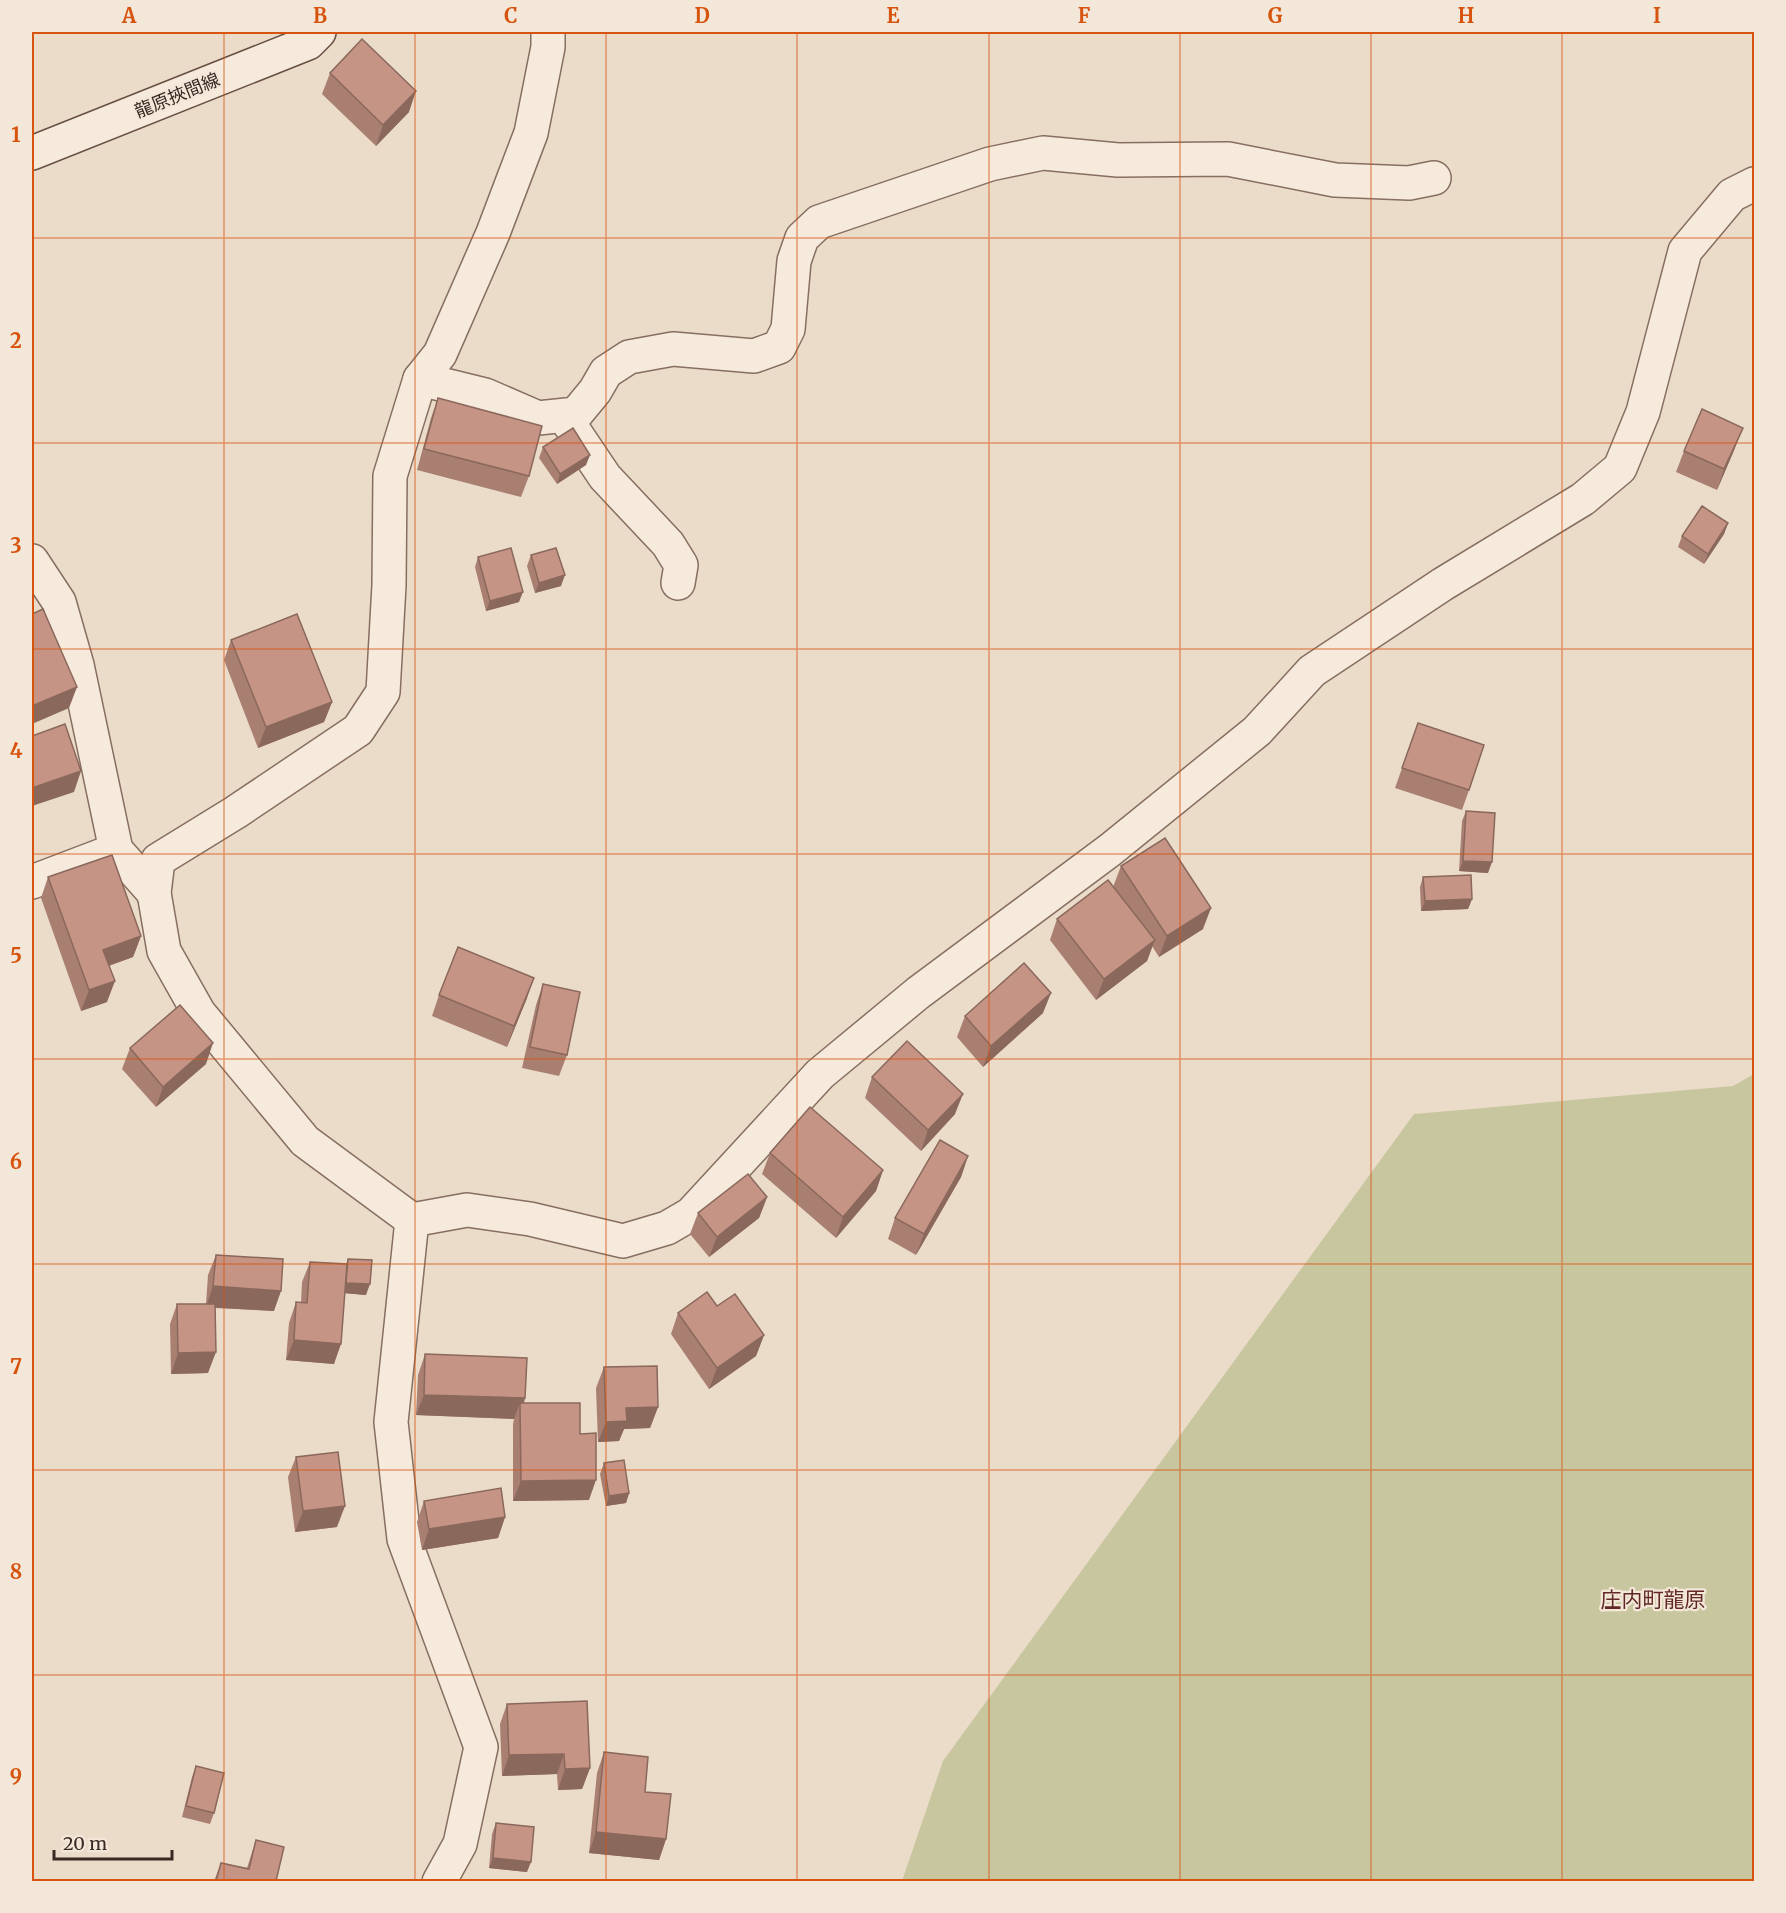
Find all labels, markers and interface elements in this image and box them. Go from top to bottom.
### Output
text: A [121,3,137,28]
text: B [313,3,327,28]
text: C [504,3,518,28]
text: D [694,3,710,28]
text: E [886,3,900,28]
text: F [1078,3,1091,28]
text: G [1268,3,1283,28]
text: H [1458,3,1474,28]
text: I [1653,3,1661,28]
street label: 龍原挾間線 [131,67,223,123]
text: 1 [11,122,21,147]
text: 2 [10,328,22,353]
text: 3 [10,533,22,558]
text: 4 [10,738,23,763]
text: 5 [10,943,22,968]
text: 6 [10,1149,22,1174]
text: 7 [10,1354,22,1379]
text: 8 [10,1559,22,1584]
district label: 庄内町龍原 [1601,1586,1706,1613]
text: 9 [10,1764,22,1789]
scale bar [54,1823,172,1861]
text: 20 m [63,1832,107,1855]

